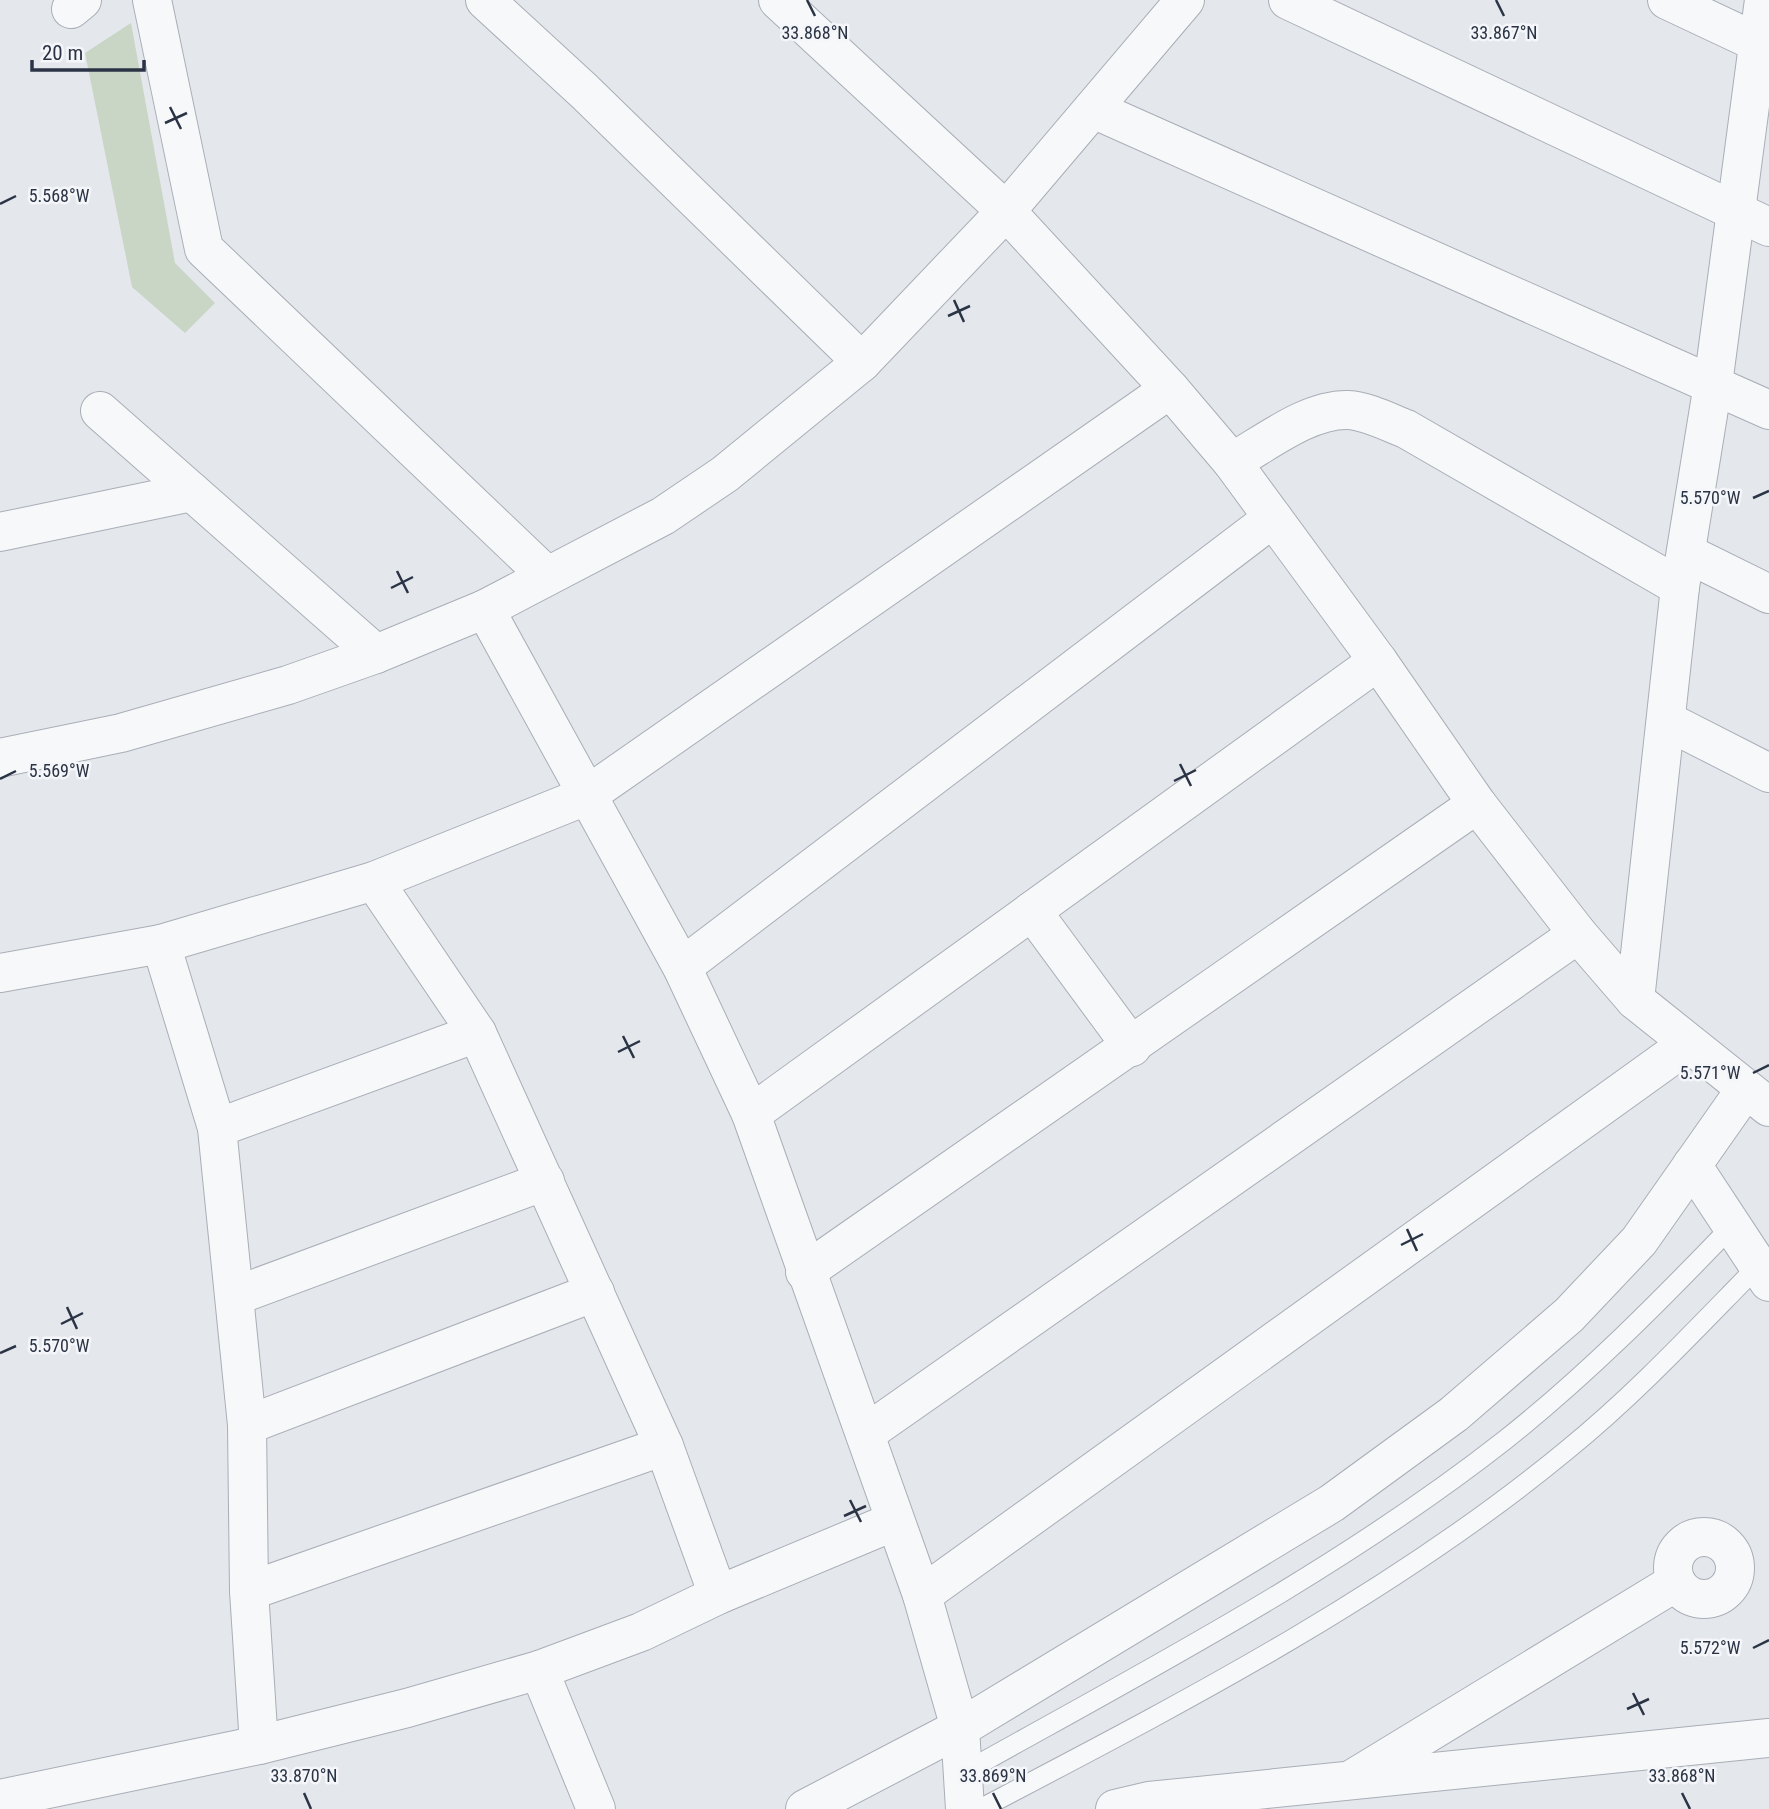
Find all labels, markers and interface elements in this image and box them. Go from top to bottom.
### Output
text: 33.868°N [781,22,849,43]
text: 33.867°N [1470,22,1538,43]
scale bar [32,28,144,72]
text: 20 m [42,41,83,65]
text: 5.568°W [29,185,90,206]
text: 5.570°W [1680,487,1741,508]
text: 5.569°W [29,760,90,781]
text: 5.571°W [1680,1062,1741,1083]
text: 5.570°W [29,1335,90,1356]
text: 5.572°W [1680,1637,1741,1658]
text: 33.870°N [270,1765,338,1786]
text: 33.869°N [959,1765,1027,1786]
text: 33.868°N [1648,1765,1716,1786]

